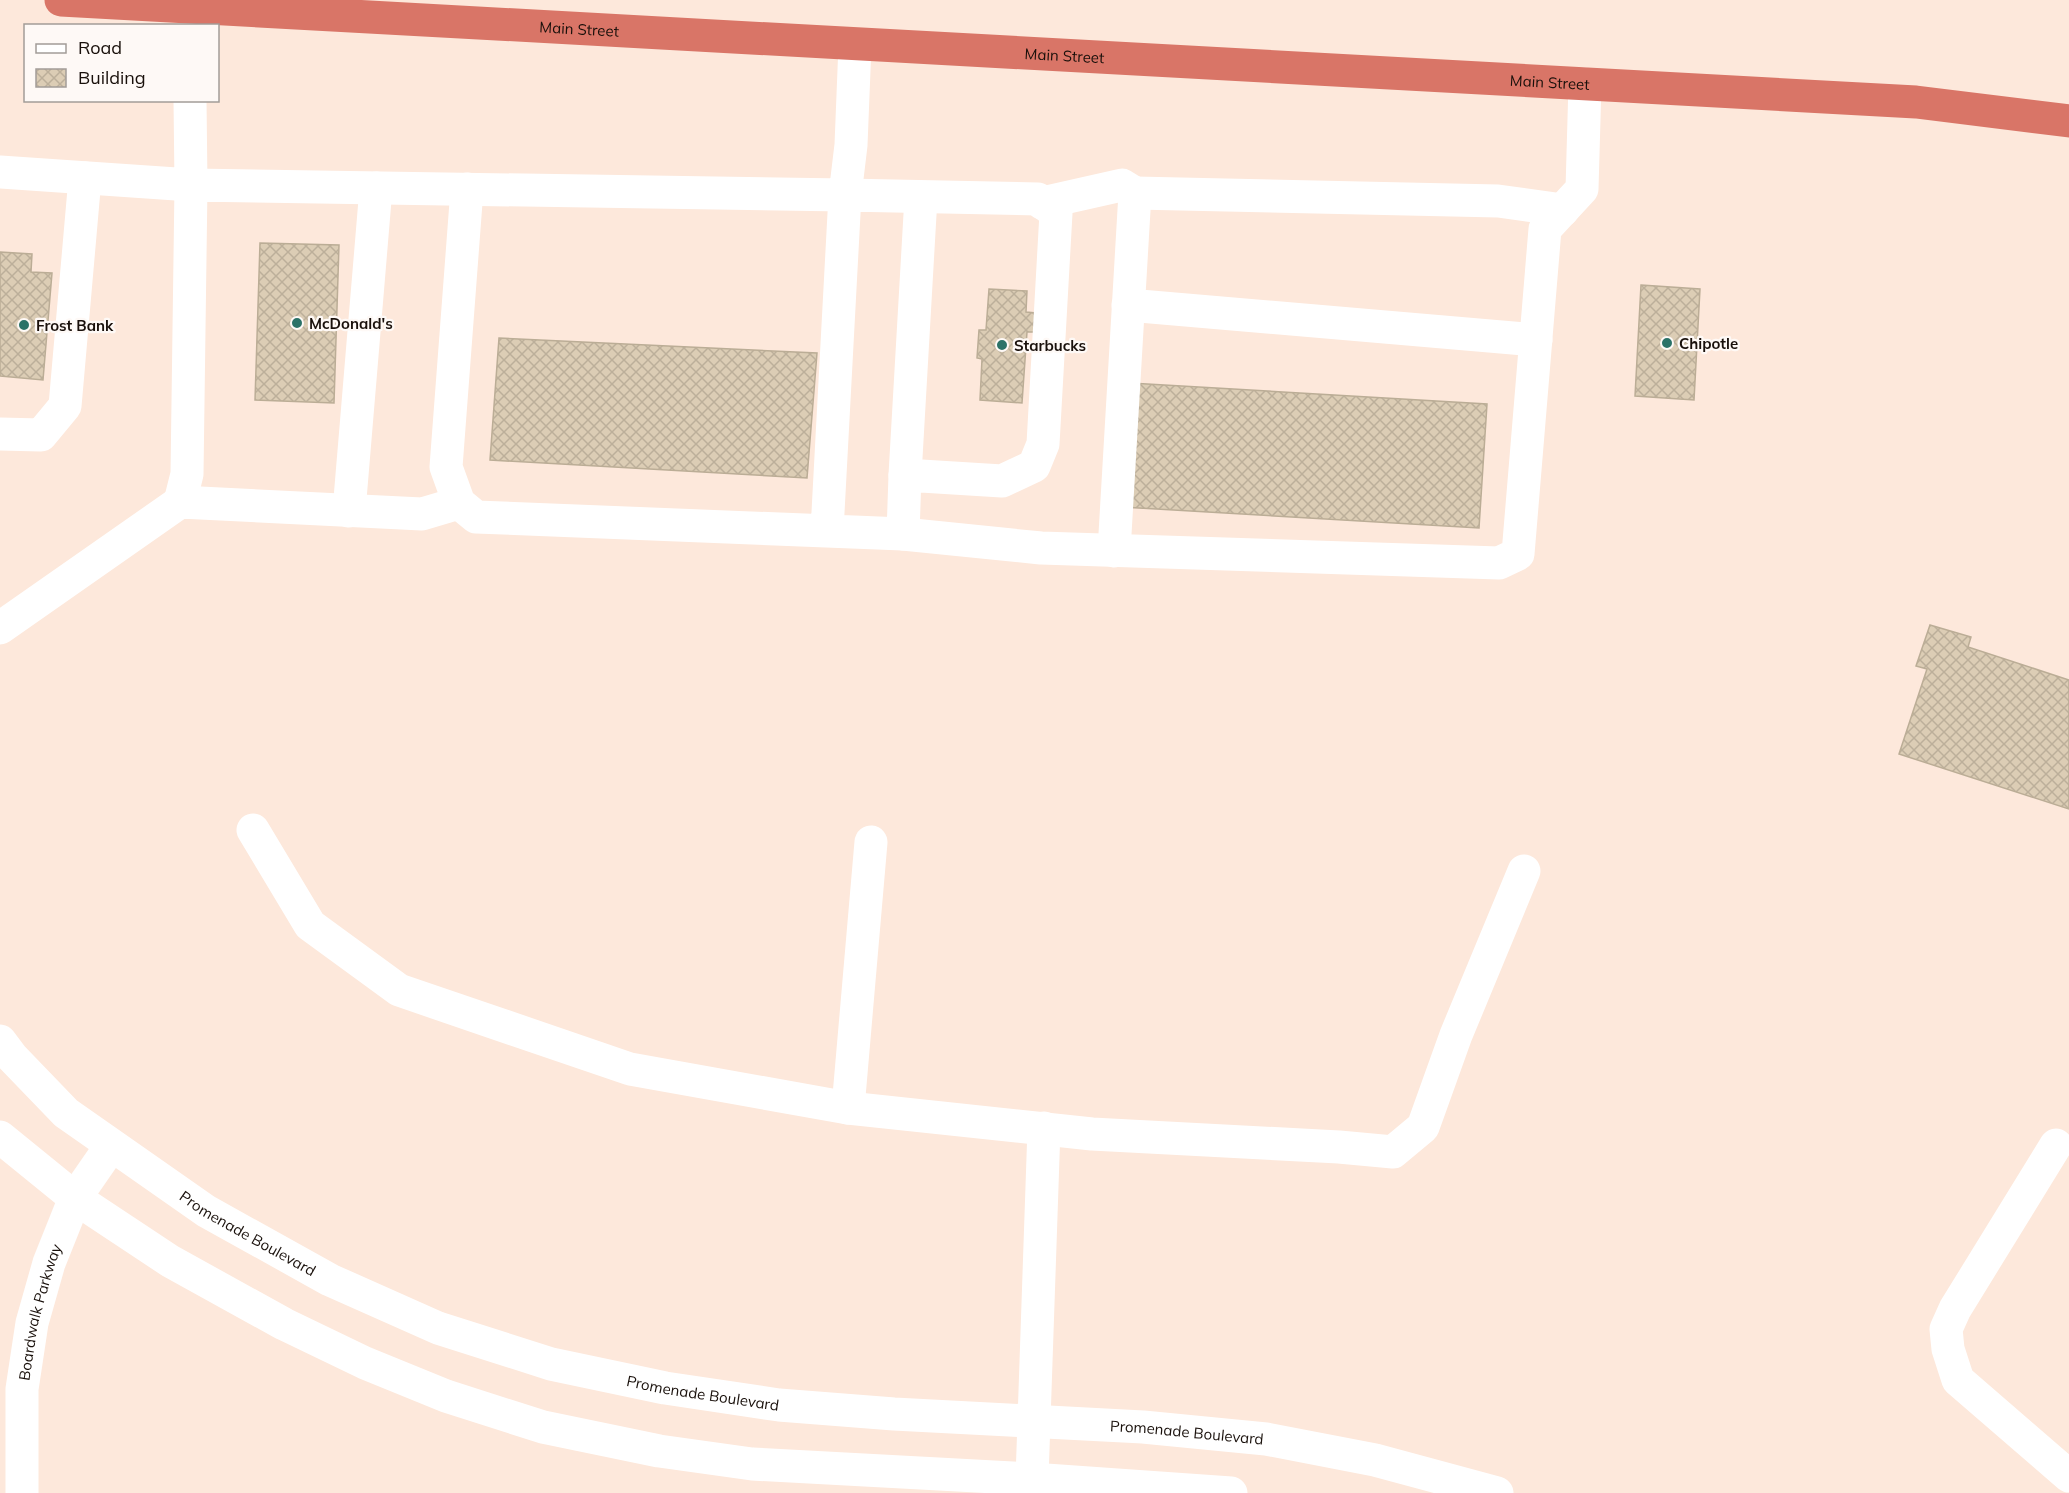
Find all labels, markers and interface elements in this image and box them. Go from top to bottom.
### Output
street label: Main Street [539,17,620,40]
legend [24,24,219,102]
text: Road [78,36,122,59]
street label: Main Street [1024,44,1105,67]
text: Building [78,66,146,89]
street label: Main Street [1509,70,1590,94]
place label: McDonald's [309,314,393,333]
place label: Frost Bank [36,316,114,335]
marker: McDonald's [290,316,304,330]
marker: Frost Bank [17,318,31,332]
place label: Chipotle [1679,334,1738,353]
place label: Starbucks [1014,336,1086,355]
marker: Chipotle [1660,336,1674,350]
marker: Starbucks [995,338,1009,352]
street label: Promenade Boulevard [176,1186,319,1280]
street label: Boardwalk Parkway [14,1241,65,1382]
street label: Promenade Boulevard [625,1371,780,1414]
street label: Promenade Boulevard [1110,1416,1265,1448]

